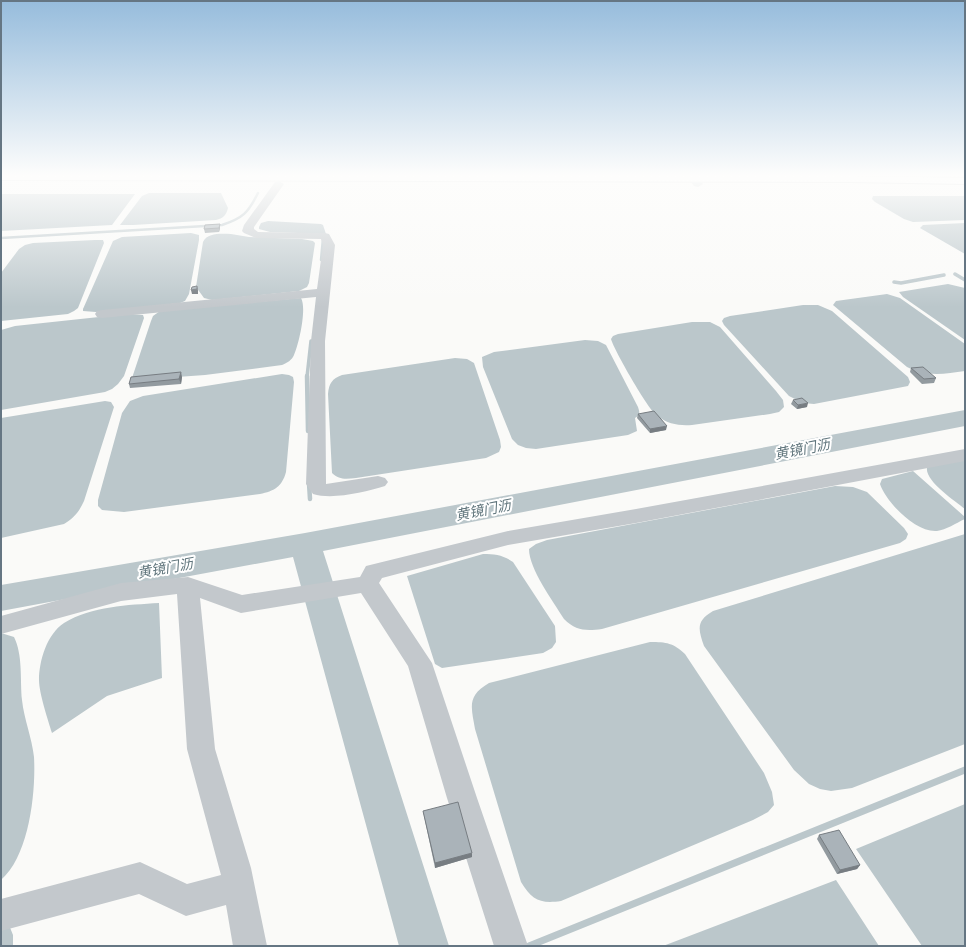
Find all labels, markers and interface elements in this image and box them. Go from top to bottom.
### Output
water label: 黄镜门沥 [773,434,834,463]
water label: 黄镜门沥 [454,495,515,524]
water label: 黄镜门沥 [136,554,197,582]

